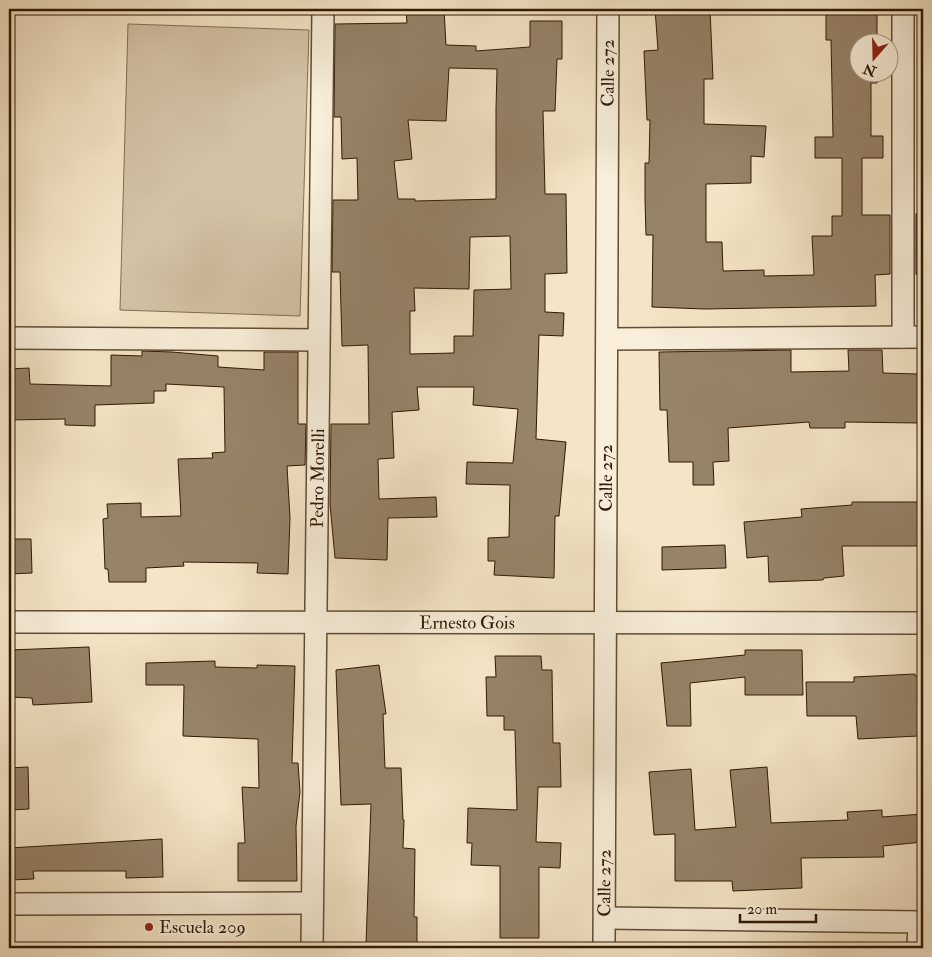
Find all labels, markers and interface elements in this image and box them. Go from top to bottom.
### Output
north arrow [850,32,900,82]
street label: Calle 272 [597,39,620,107]
text: N [860,59,879,80]
street label: Pedro Morelli [306,428,330,528]
street label: Calle 272 [595,444,618,512]
street label: Ernesto Gois [419,611,515,635]
street label: Calle 272 [593,849,616,917]
scale bar [740,892,816,924]
text: 20 m [747,900,777,919]
place label: Escuela 209 [159,916,246,939]
marker: Escuela 209 [143,921,155,933]

